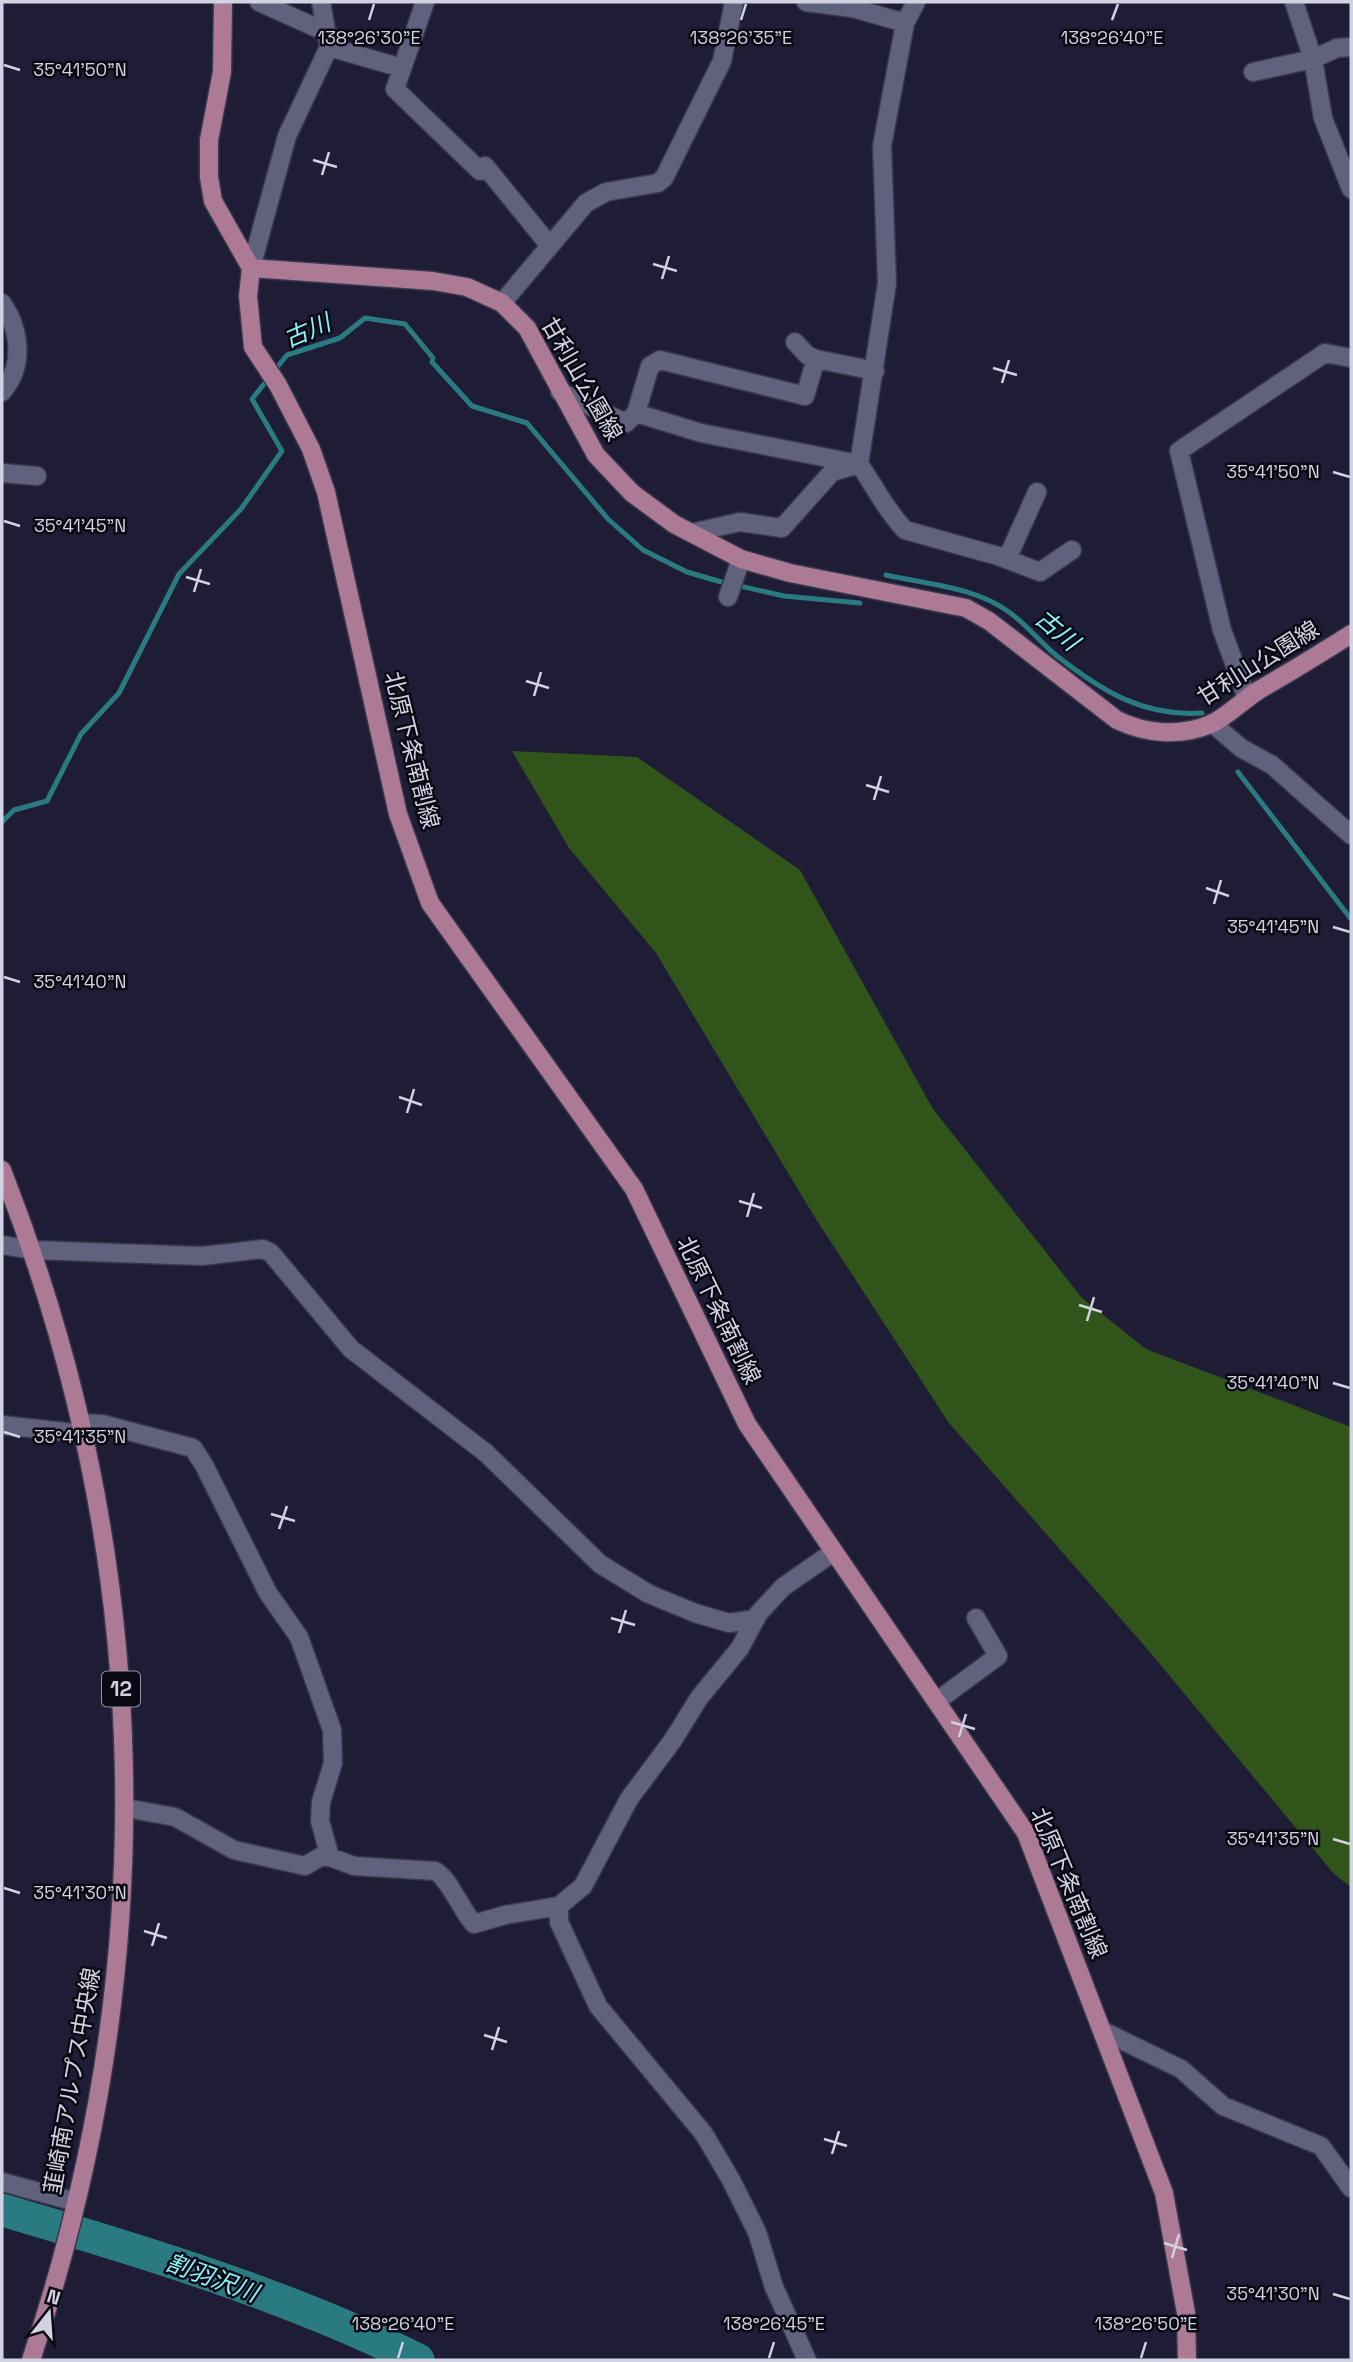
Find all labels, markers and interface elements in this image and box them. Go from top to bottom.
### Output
text: 138°26'30"E [317,26,421,49]
text: 138°26'35"E [690,26,792,49]
text: 138°26'40"E [1061,26,1163,49]
text: 35°41'50"N [33,58,127,81]
water label: 古川 [279,306,338,354]
street label: 甘利山公園線 [535,312,629,446]
text: 35°41'50"N [1226,460,1320,483]
text: 35°41'45"N [34,514,126,537]
water label: 古川 [1029,602,1088,659]
street label: 甘利山公園線 [1192,614,1324,712]
street label: 北原下条南割線 [378,668,446,832]
text: 35°41'45"N [1227,915,1319,938]
text: 35°41'40"N [34,970,127,993]
street label: 北原下条南割線 [670,1231,768,1389]
text: 35°41'40"N [1227,1371,1320,1394]
text: 35°41'35"N [34,1425,126,1448]
road number: 12 [102,1672,140,1706]
street label: 北原下条南割線 [1024,1803,1114,1963]
text: 35°41'35"N [1227,1827,1319,1850]
text: 35°41'30"N [33,1881,127,1904]
street label: 韮崎南アルプス中央線 [37,1965,107,2197]
water label: 割羽沢川 [162,2247,265,2310]
north arrow [14,2278,84,2348]
text: 35°41'30"N [1226,2282,1320,2305]
text: N [44,2283,64,2311]
text: 138°26'40"E [352,2312,454,2335]
text: 138°26'45"E [723,2312,825,2335]
text: 138°26'50"E [1095,2312,1197,2335]

